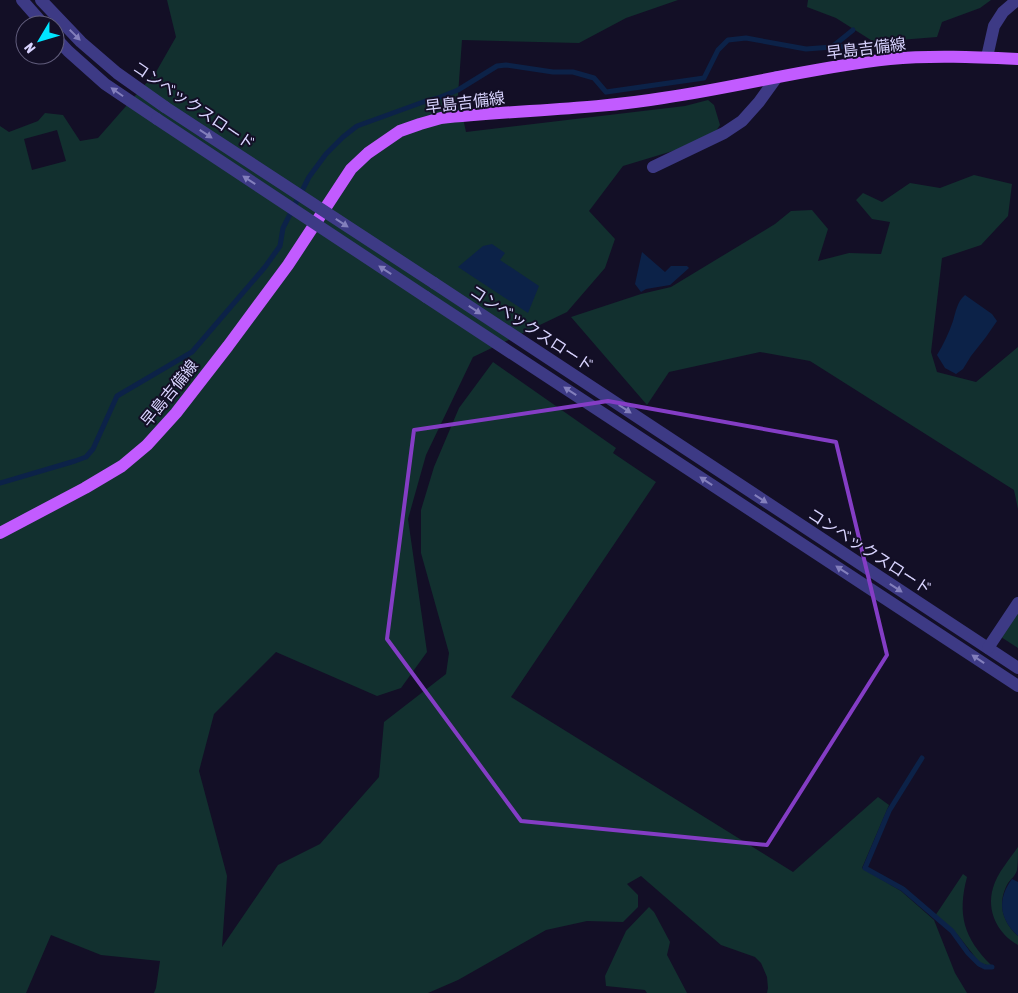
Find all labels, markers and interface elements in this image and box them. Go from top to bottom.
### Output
north arrow [15,15,65,65]
one-way arrow [69,29,81,41]
street label: 早島吉備線 [825,34,907,62]
text: N [21,40,39,56]
street label: コンベックスロード [129,57,259,153]
one-way arrow [110,87,123,97]
street label: 早島吉備線 [424,88,506,116]
one-way arrow [199,129,212,138]
one-way arrow [242,176,256,185]
one-way arrow [335,218,348,227]
one-way arrow [378,265,392,275]
street label: コンベックスロード [467,281,597,375]
one-way arrow [468,305,482,315]
street label: 早島吉備線 [137,356,201,430]
one-way arrow [563,387,577,396]
one-way arrow [618,404,632,414]
one-way arrow [699,476,713,485]
one-way arrow [754,494,768,503]
street label: コンベックスロード [805,504,935,598]
one-way arrow [835,565,848,575]
one-way arrow [890,583,903,593]
one-way arrow [971,654,984,664]

